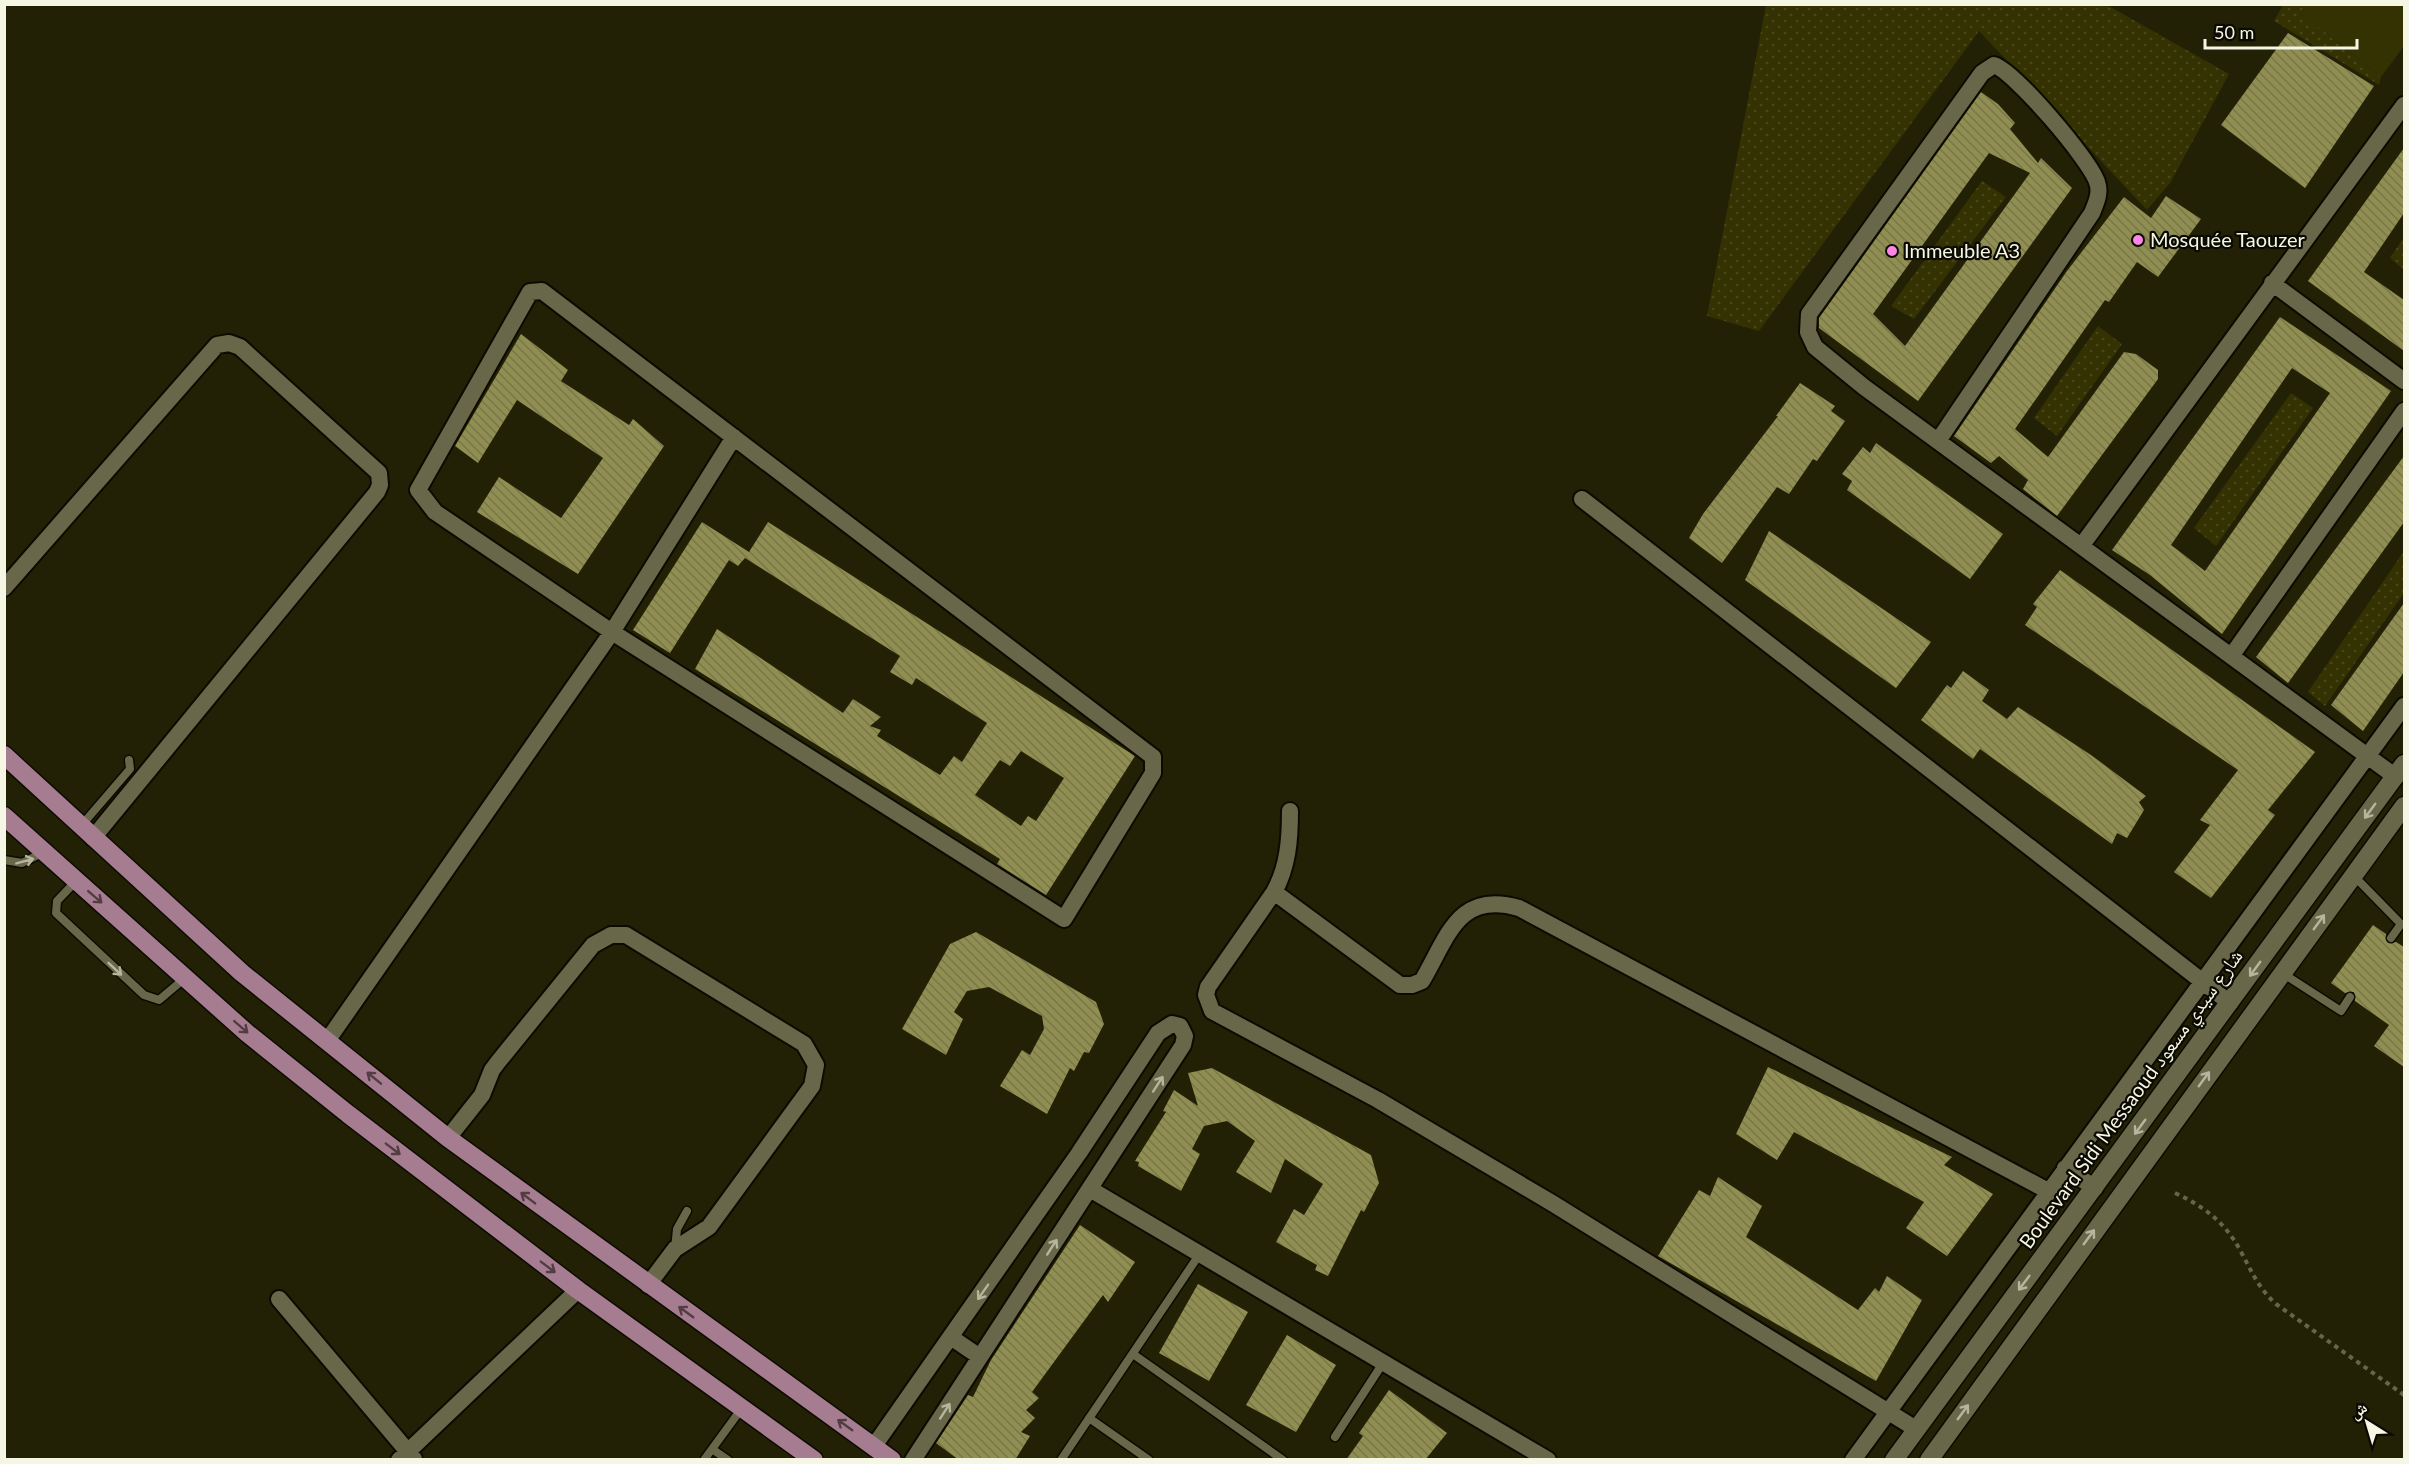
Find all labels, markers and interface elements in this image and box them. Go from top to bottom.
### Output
scale bar [2205,12,2356,50]
text: 50 m [2214,21,2254,43]
place label: Mosquée Taouzer [2150,227,2306,251]
marker: Mosquée Taouzer [2131,233,2145,247]
place label: Immeuble A3 [1904,238,2020,262]
marker: Immeuble A3 [1885,244,1899,258]
one-way arrow [2363,803,2376,819]
one-way arrow [15,854,34,866]
one-way arrow [87,891,103,904]
one-way arrow [2312,914,2325,930]
street label: Boulevard Sidi Messaoud شارع سيدي مسعود [2014,944,2251,1256]
one-way arrow [2248,960,2261,976]
one-way arrow [108,962,123,976]
one-way arrow [233,1020,248,1034]
one-way arrow [366,1072,382,1085]
one-way arrow [2198,1072,2210,1088]
one-way arrow [1152,1076,1164,1093]
one-way arrow [2134,1118,2146,1134]
one-way arrow [385,1142,401,1155]
one-way arrow [521,1191,537,1204]
one-way arrow [2083,1229,2095,1245]
one-way arrow [1046,1240,1058,1256]
one-way arrow [540,1260,556,1273]
one-way arrow [2018,1275,2030,1291]
one-way arrow [977,1284,990,1301]
one-way arrow [679,1306,695,1318]
north arrow [2337,1392,2397,1452]
text: ش [2345,1397,2371,1423]
one-way arrow [939,1403,951,1419]
one-way arrow [1957,1405,1969,1421]
one-way arrow [837,1419,853,1431]

